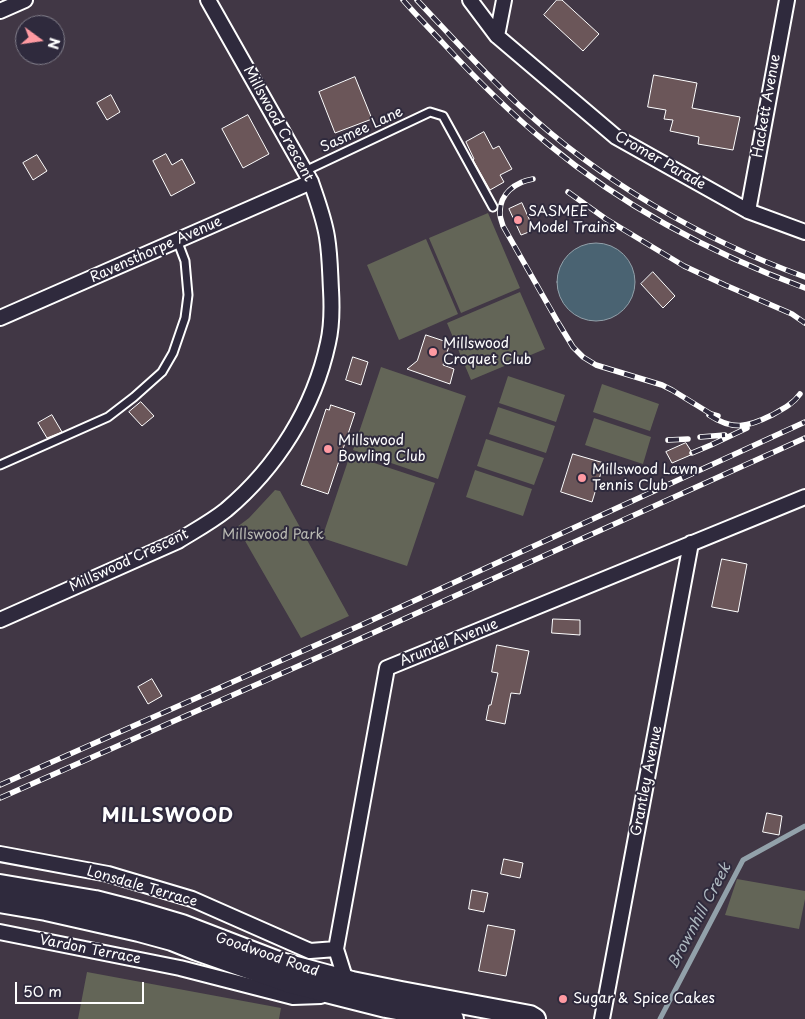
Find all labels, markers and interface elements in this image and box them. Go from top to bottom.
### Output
north arrow [15,15,65,65]
text: N [43,36,66,51]
street label: Hackett Avenue [750,53,784,159]
street label: Millswood Crescent [239,63,317,185]
street label: Sasmee Lane [318,104,406,156]
street label: Cromer Parade [612,128,708,194]
place label: SASMEE Model Trains [528,204,615,236]
street label: Ravensthorpe Avenue [87,213,225,287]
marker: SASMEE Model Trains [512,214,524,226]
place label: Millswood Croquet Club [443,336,532,368]
marker: Millswood Croquet Club [427,346,439,358]
place label: Millswood Bowling Club [338,433,425,466]
marker: Millswood Bowling Club [322,443,334,455]
place label: Millswood Lawn Tennis Club [592,462,698,494]
marker: Millswood Lawn Tennis Club [576,472,588,484]
street label: Millswood Crescent [67,526,191,596]
park label: Millswood Park [222,527,324,543]
street label: Arundel Avenue [398,616,500,670]
street label: Grantley Avenue [628,724,666,838]
district label: MILLSWOOD [101,806,235,828]
water label: Brownhill Creek [665,860,735,972]
street label: Lonsdale Terrace [85,863,199,911]
street label: Goodwood Road [213,929,321,981]
street label: Vardon Terrace [38,932,142,968]
scale bar [18,972,146,1004]
text: 50 m [23,979,62,1002]
place label: Sugar & Spice Cakes [573,991,715,1007]
marker: Sugar & Spice Cakes [557,993,569,1005]

